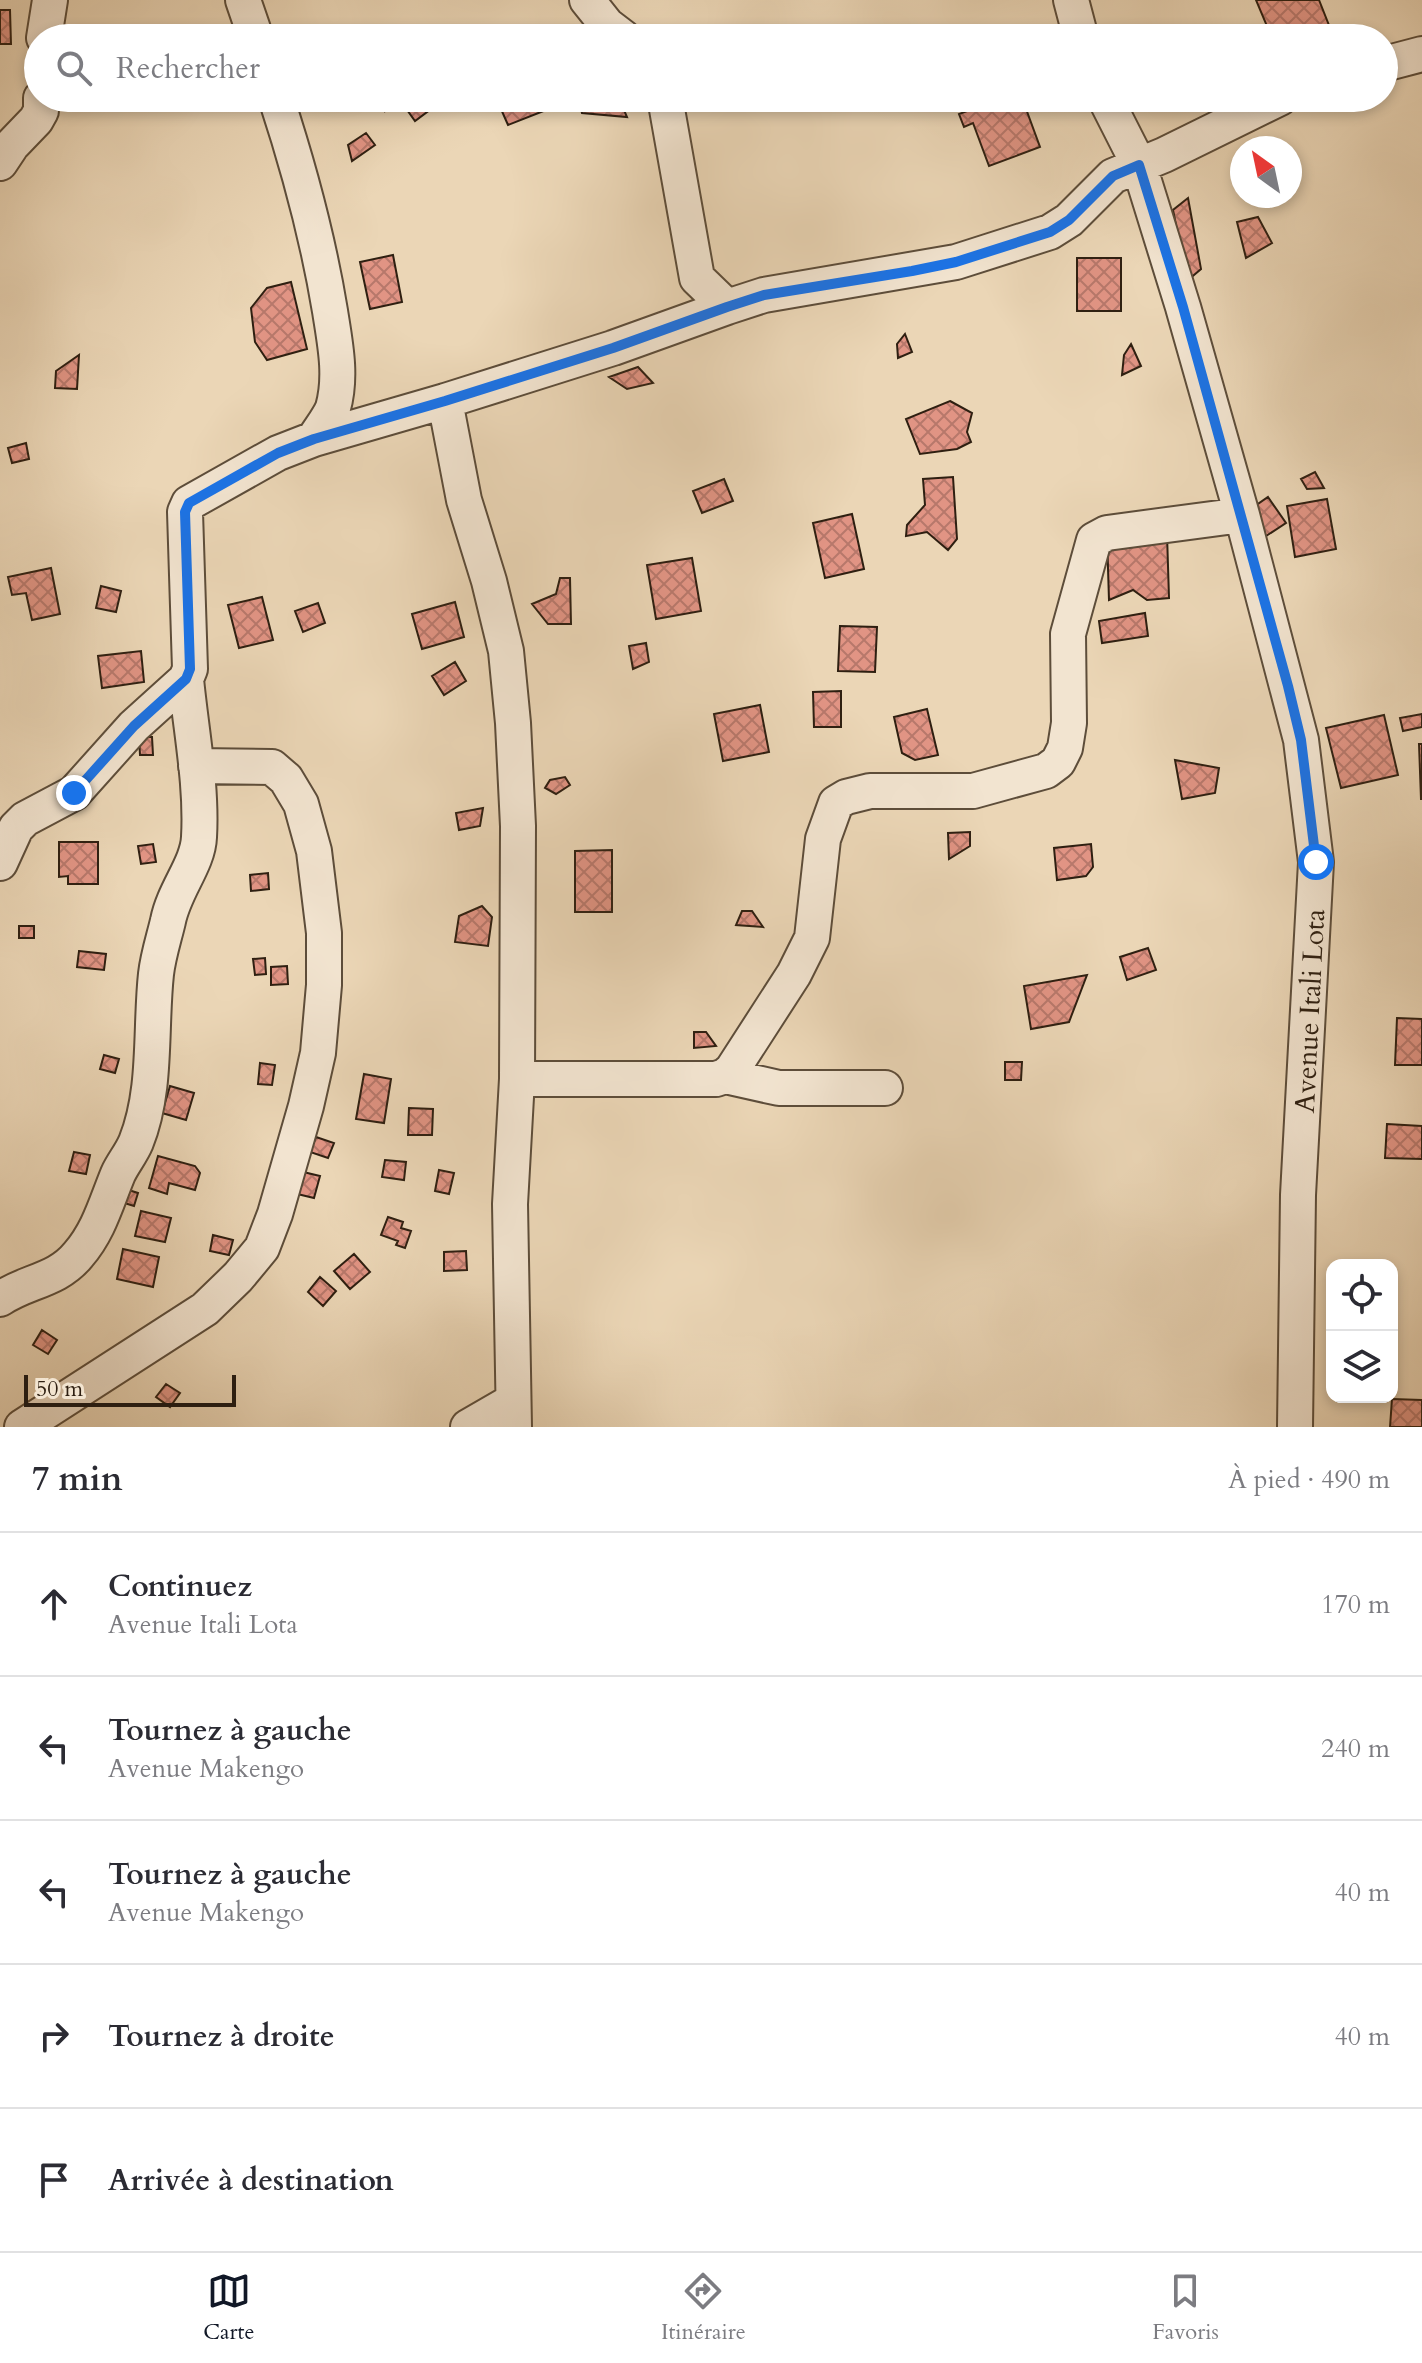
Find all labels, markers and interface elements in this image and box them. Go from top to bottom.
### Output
search box [24,24,1398,112]
icon: search [52,46,96,90]
text: Rechercher [116,48,260,89]
north arrow [1230,136,1302,208]
route end [56,775,92,811]
route start [1298,844,1334,880]
street label: Avenue Itali Lota [1286,908,1334,1114]
map controls [1326,1259,1398,1403]
button: locate [1326,1259,1398,1331]
button: layers [1326,1331,1398,1403]
scale bar [24,1371,236,1407]
text: 50 m [36,1374,83,1404]
text: 7 min [32,1456,123,1502]
text: À pied · 490 m [1228,1462,1390,1497]
text: Continuez [108,1566,252,1607]
icon: ahead [32,1582,76,1626]
text: 170 m [1321,1587,1390,1622]
text: Avenue Itali Lota [108,1607,298,1642]
text: Tournez à gauche [108,1710,352,1751]
icon: left [32,1726,76,1770]
text: 240 m [1321,1731,1390,1766]
text: Avenue Makengo [108,1751,304,1786]
text: Tournez à gauche [108,1854,352,1895]
icon: left [32,1870,76,1914]
text: 40 m [1334,1875,1390,1910]
text: Avenue Makengo [108,1895,304,1930]
icon: right [32,2014,76,2058]
text: Tournez à droite [108,2016,335,2057]
text: 40 m [1334,2019,1390,2054]
icon: arrive [32,2158,76,2202]
text: Arrivée à destination [108,2160,394,2201]
tab: Carte [203,2269,254,2347]
tab: Itinéraire [661,2269,746,2347]
tab: Favoris [1152,2269,1219,2347]

